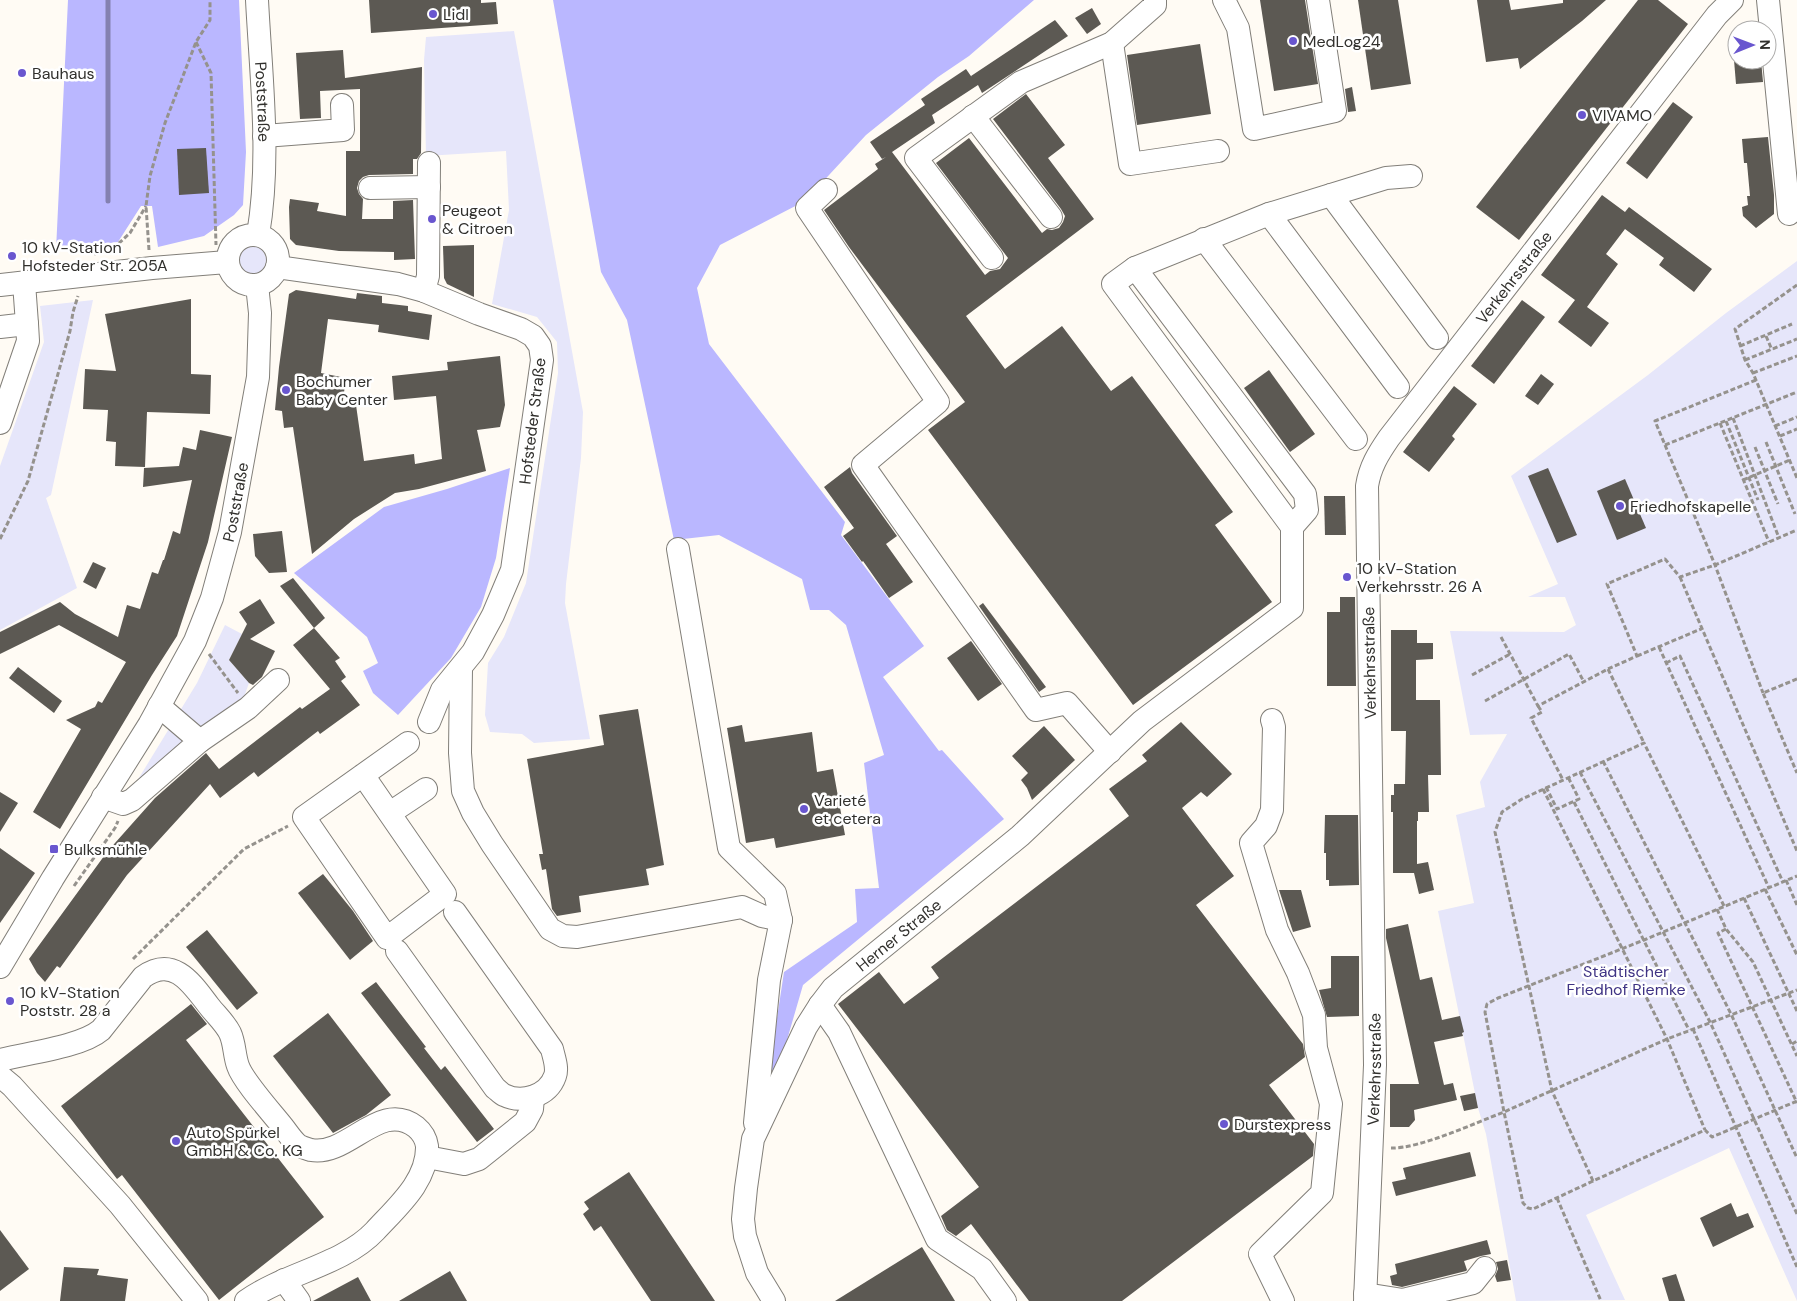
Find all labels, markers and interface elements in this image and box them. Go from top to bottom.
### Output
place label: Lidl [443,4,469,25]
marker: Lidl [427,8,439,20]
north arrow [1727,20,1777,70]
place label: MedLog24 [1303,31,1381,52]
marker: MedLog24 [1287,35,1299,47]
text: N [1756,40,1774,50]
street label: Poststraße [250,61,274,142]
place label: Bauhaus [32,63,95,84]
marker: Bauhaus [16,67,28,79]
place label: VIVAMO [1592,105,1652,126]
marker: VIVAMO [1576,109,1588,121]
place label: Peugeot & Citroen [442,200,513,239]
marker: Peugeot & Citroen [426,213,438,225]
street label: Verkehrsstraße [1471,227,1557,328]
place label: 10 kV-Station Hofsteder Str. 205A [22,237,168,276]
marker: 10 kV-Station Hofsteder Str. 205A [6,250,18,262]
street label: Hofsteder Straße [514,357,551,485]
place label: Bochumer Baby Center [296,371,388,410]
marker: Bochumer Baby Center [280,384,292,396]
street label: Poststraße [218,461,253,544]
place label: Friedhofskapelle [1630,496,1751,517]
marker: Friedhofskapelle [1614,500,1626,512]
place label: 10 kV-Station Verkehrsstr. 26 A [1357,558,1483,597]
marker: 10 kV-Station Verkehrsstr. 26 A [1341,571,1353,583]
street label: Verkehrsstraße [1358,607,1381,719]
place label: Varieté et cetera [814,790,881,829]
marker: Varieté et cetera [798,803,810,815]
place label: Bulksmühle [64,839,147,860]
marker: Bulksmühle [48,843,60,855]
street label: Herner Straße [852,894,946,976]
park label: Städtischer Friedhof Riemke [1566,961,1686,1000]
place label: 10 kV-Station Poststr. 28 a [20,982,120,1021]
marker: 10 kV-Station Poststr. 28 a [4,995,16,1007]
street label: Verkehrsstraße [1362,1013,1386,1126]
place label: Durstexpress [1234,1114,1331,1135]
marker: Durstexpress [1218,1118,1230,1130]
place label: Auto Spürkel GmbH & Co. KG [186,1122,303,1161]
marker: Auto Spürkel GmbH & Co. KG [170,1135,182,1147]

